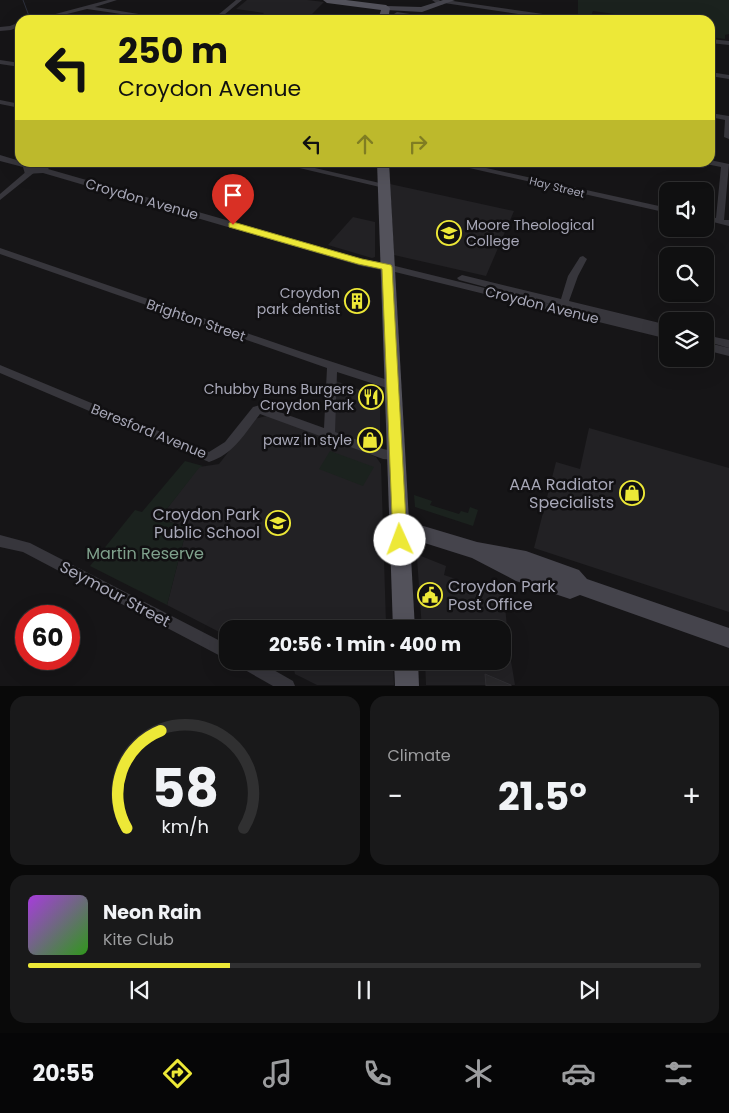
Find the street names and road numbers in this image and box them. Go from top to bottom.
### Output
street label: Hay Street [528,172,586,202]
street label: Croydon Avenue [83,173,201,225]
street label: Croydon Avenue [483,281,601,329]
street label: Brighton Street [144,294,248,346]
street label: Beresford Avenue [88,399,210,463]
street label: Seymour Street [56,555,175,633]

